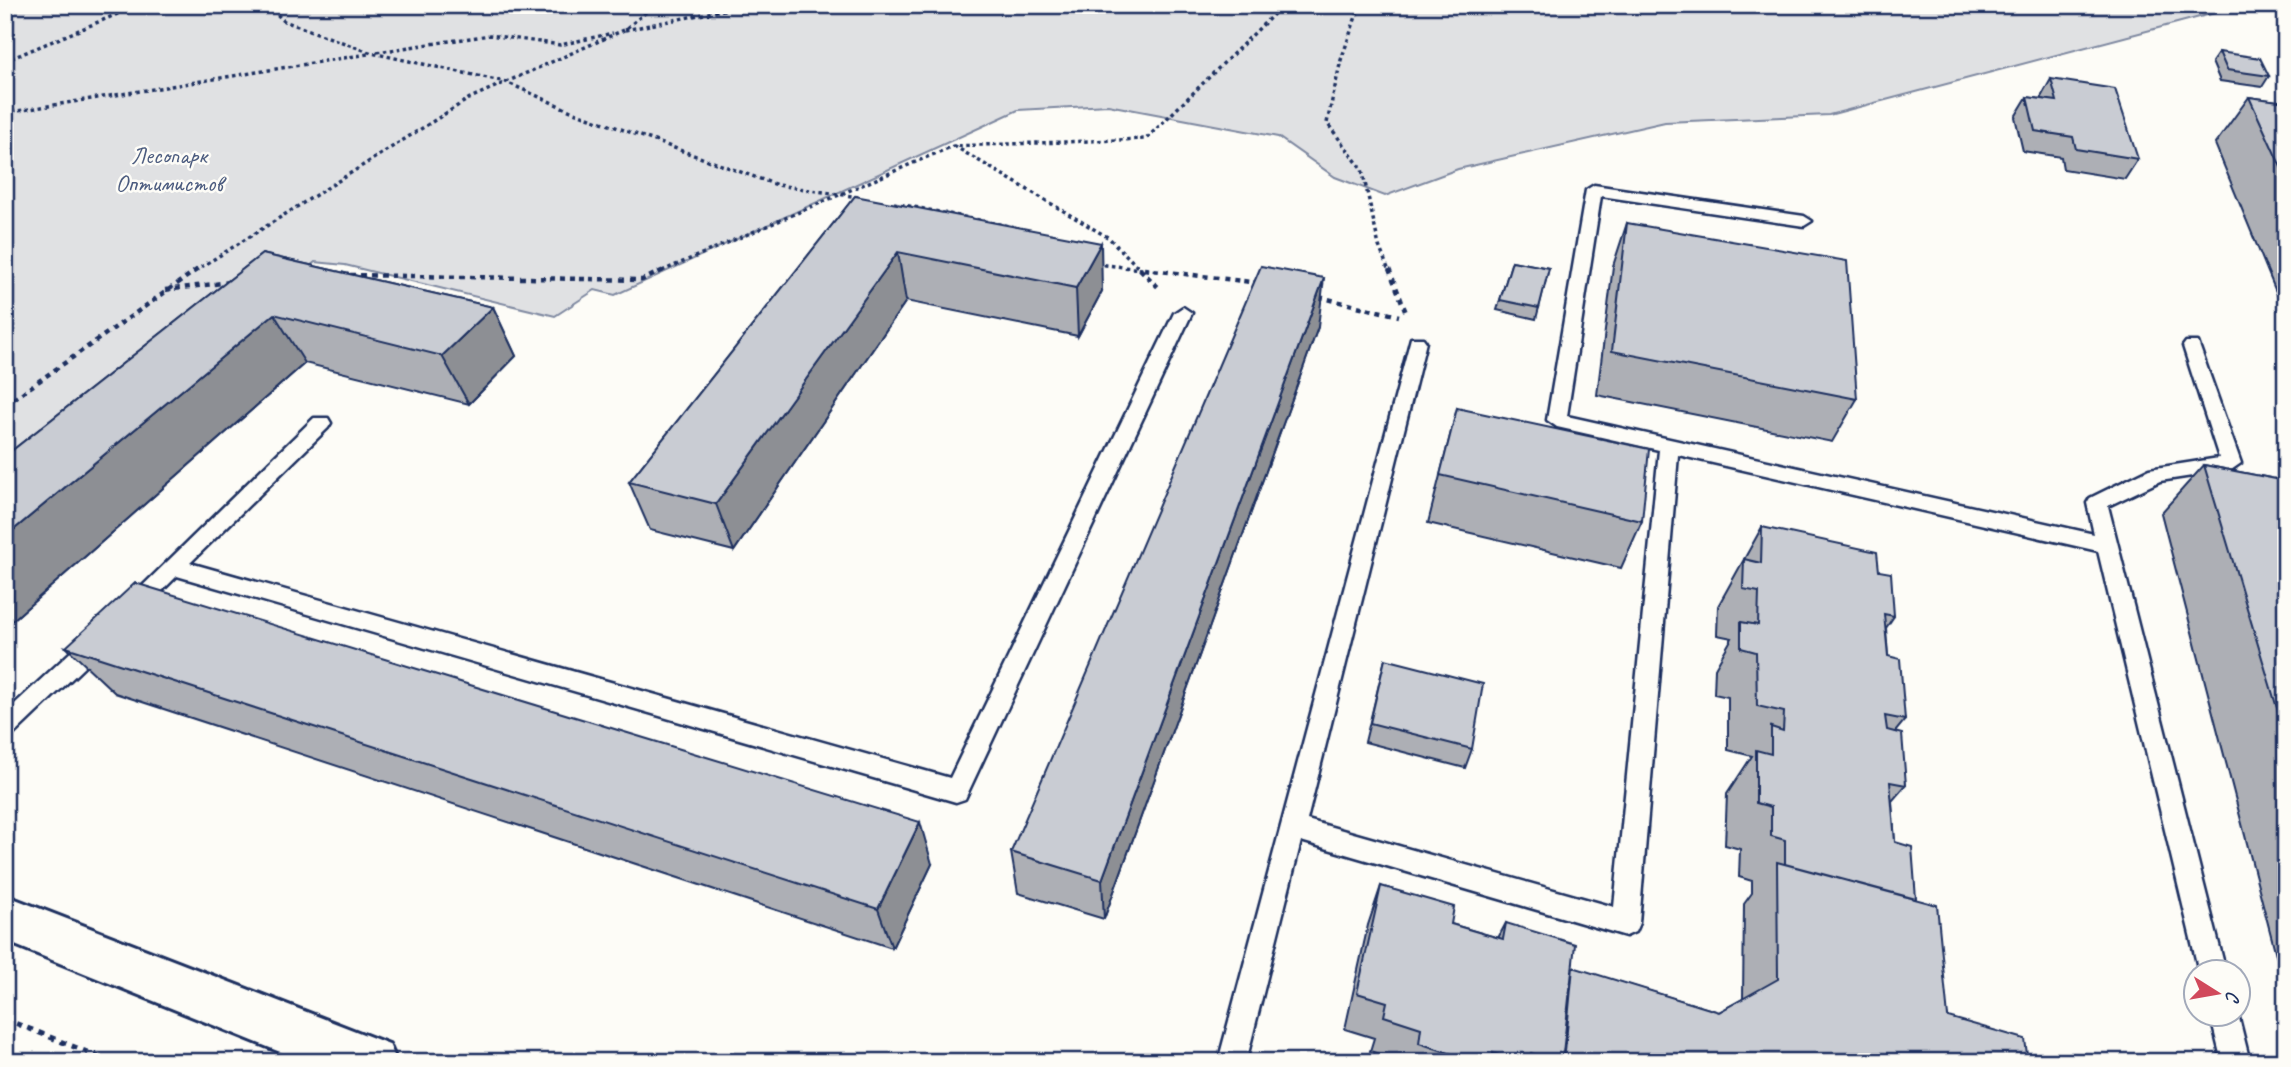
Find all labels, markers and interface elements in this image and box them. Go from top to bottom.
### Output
park label: Лесопарк Оптимистов [116,140,227,198]
north arrow [2182,958,2252,1028]
text: С [2220,989,2245,1006]

